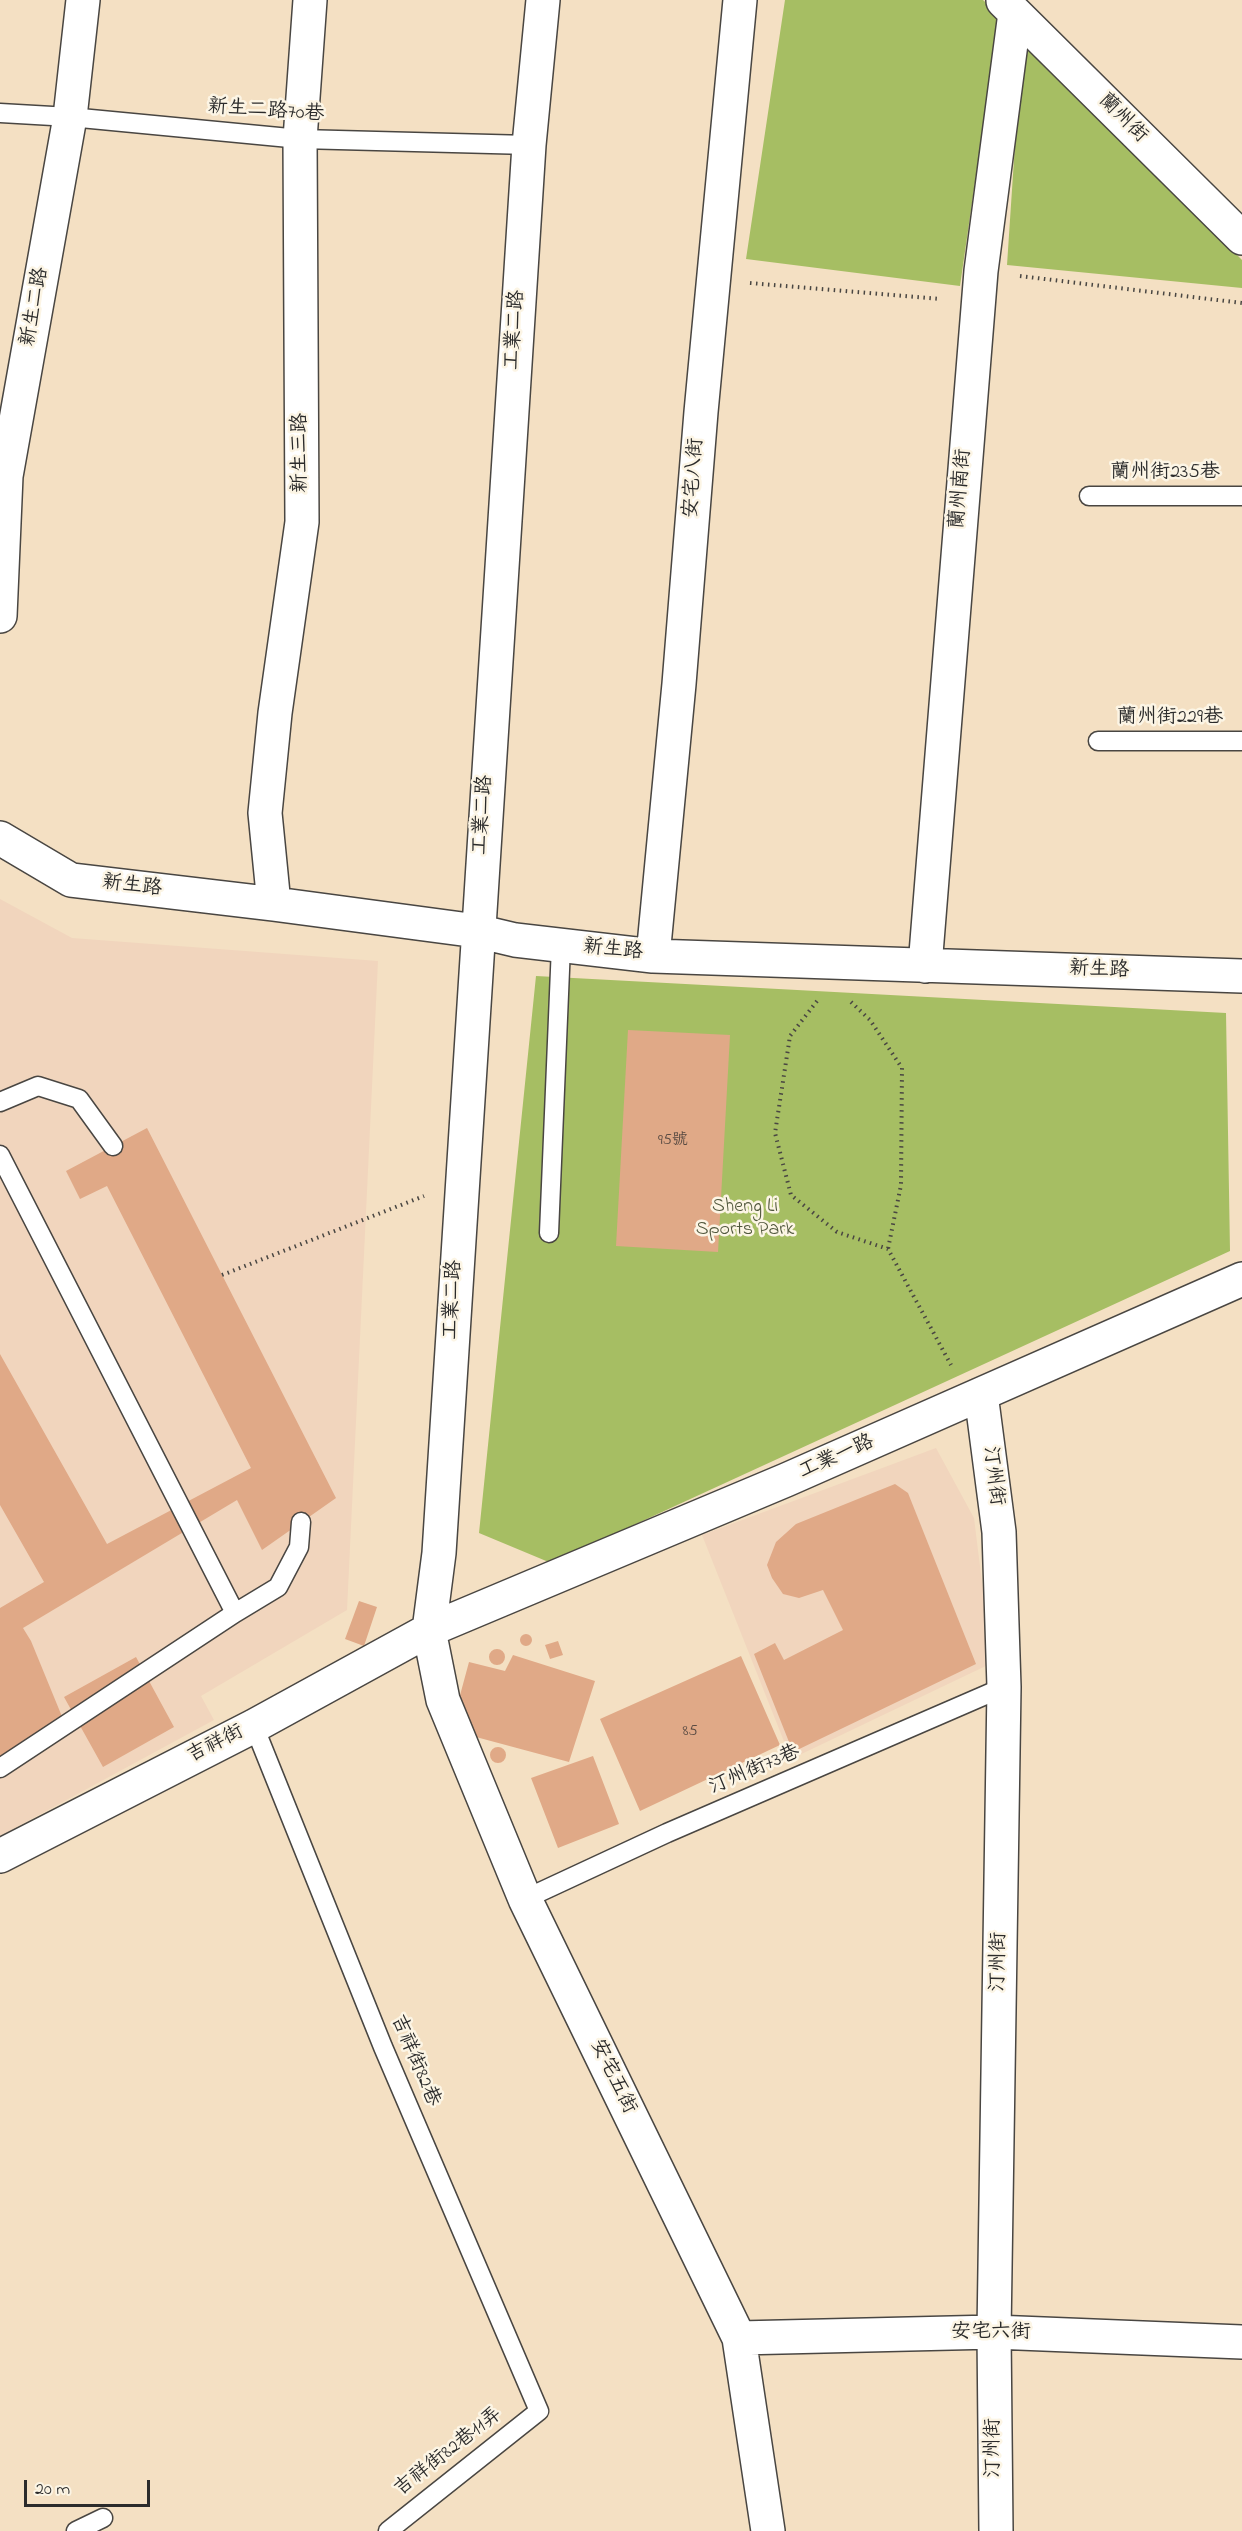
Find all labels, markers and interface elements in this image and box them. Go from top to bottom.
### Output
street label: 蘭州街 [1092,89,1152,149]
street label: 新生二路70巷 [207,96,325,128]
street label: 新生二路 [17,266,55,348]
street label: 工業二路 [501,289,531,371]
street label: 新生三路 [290,413,314,493]
street label: 安宅八街 [680,437,710,519]
street label: 蘭州南街 [947,448,977,530]
street label: 蘭州街235巷 [1110,462,1220,486]
street label: 蘭州街229巷 [1117,707,1223,731]
street label: 工業二路 [469,774,499,856]
street label: 新生路 [101,871,163,903]
street label: 新生路 [582,936,644,966]
street label: 新生路 [1069,958,1129,984]
house number: 95號 [658,1131,688,1151]
park label: Sheng Li Sports Park [696,1196,794,1243]
street label: 工業二路 [440,1259,468,1341]
street label: 工業一路 [796,1431,878,1485]
street label: 汀州街 [976,1445,1008,1507]
street label: 吉祥街 [184,1721,248,1769]
house number: 85 [682,1722,698,1742]
street label: 汀州街73巷 [706,1741,804,1801]
street label: 汀州街 [987,1932,1013,1992]
street label: 吉祥街82巷 [384,2011,444,2111]
street label: 安宅五街 [584,2036,640,2118]
street label: 安宅六街 [951,2322,1031,2346]
street label: 吉祥街82巷11弄 [390,2403,508,2503]
street label: 汀州街 [983,2418,1007,2478]
scale bar [27,2468,153,2506]
text: 20 m [35,2477,70,2503]

